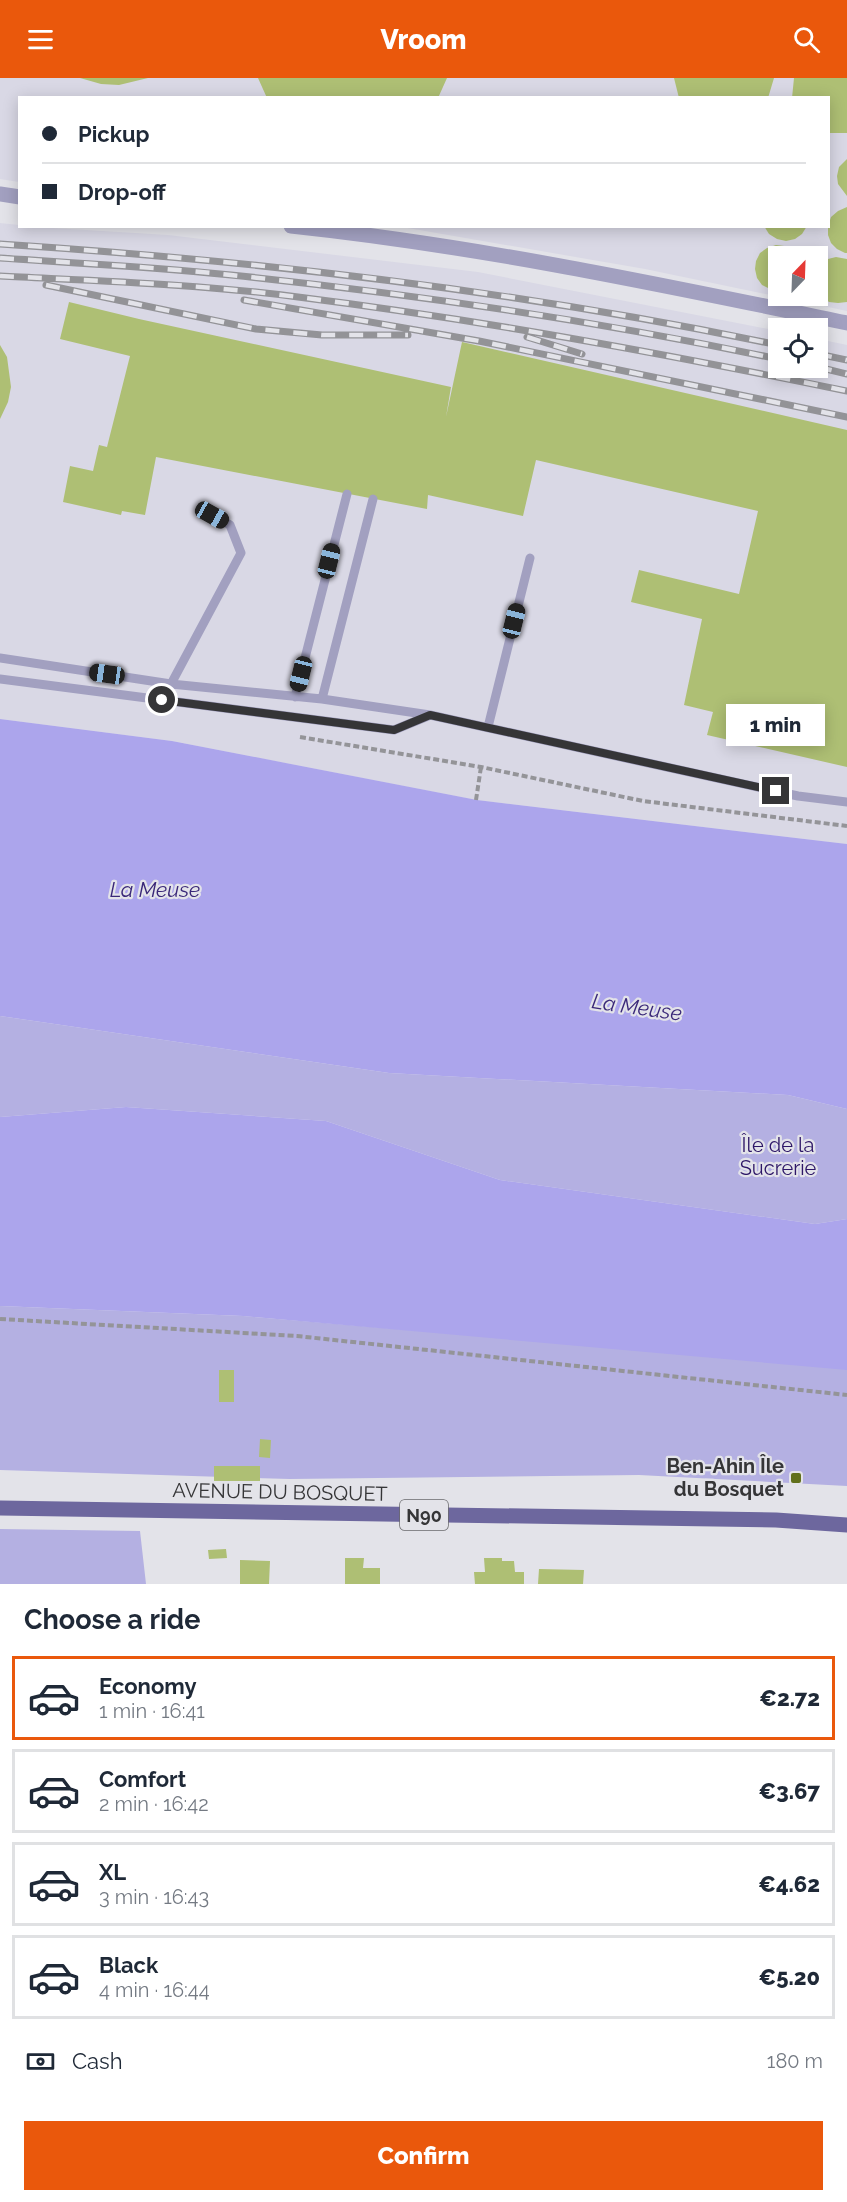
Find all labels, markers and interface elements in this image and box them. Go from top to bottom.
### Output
icon: menu [24,23,57,56]
icon: search [790,23,823,56]
text: Vroom [381,24,466,55]
text: Pickup [78,121,150,147]
text: Drop-off [78,179,166,205]
north arrow [768,246,828,306]
map controls [768,246,828,378]
button: locate [768,318,828,378]
car [192,498,232,532]
car [316,541,342,581]
car [501,601,527,641]
car [288,654,314,694]
car [88,663,126,685]
route start [148,686,175,713]
callout: 1 min [726,704,826,746]
text: 1 min [750,713,801,737]
route end [762,777,789,804]
water label: La Meuse [110,877,200,902]
water label: La Meuse [590,988,684,1026]
park label: Île de la Sucrerie [740,1133,817,1180]
place label: Ben-Ahin Île du Bosquet [666,1454,784,1501]
marker: Ben-Ahin Île du Bosquet [789,1471,803,1485]
street label: AVENUE DU BOSQUET [172,1478,388,1506]
road number: N90 [400,1500,448,1530]
text: Choose a ride [24,1604,200,1635]
icon: car [27,1671,81,1725]
text: Economy [99,1673,197,1699]
text: €2.72 [759,1685,820,1711]
text: 1 min · 16:41 [99,1699,205,1723]
icon: car [27,1764,81,1818]
text: Comfort [99,1766,186,1792]
text: €3.67 [759,1778,820,1804]
text: 2 min · 16:42 [99,1792,209,1816]
icon: car [27,1857,81,1911]
text: XL [99,1859,126,1885]
text: €4.62 [758,1871,820,1897]
text: 3 min · 16:43 [99,1885,209,1909]
icon: car [27,1950,81,2004]
text: Black [99,1952,158,1978]
text: €5.20 [759,1964,820,1990]
text: 4 min · 16:44 [99,1978,210,2002]
icon: cash [24,2045,57,2078]
text: Cash [72,2048,123,2074]
text: 180 m [767,2049,823,2073]
button: Confirm [24,2121,823,2190]

